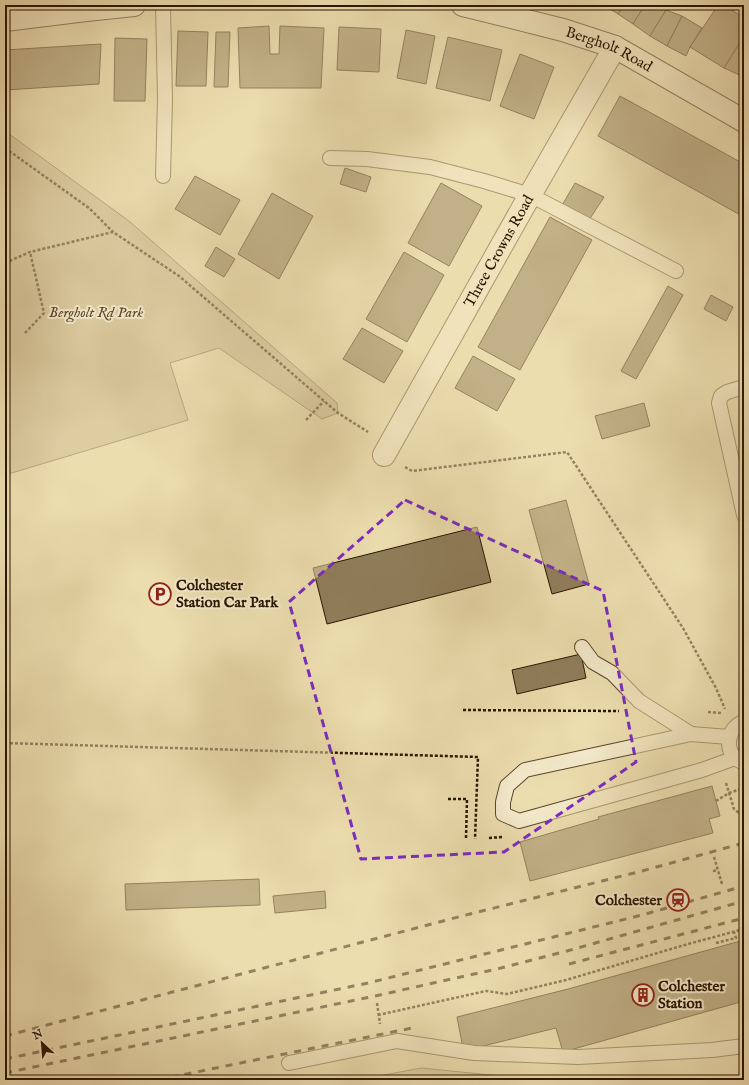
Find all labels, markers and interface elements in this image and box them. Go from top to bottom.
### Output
street label: Bergholt Road [563,22,657,76]
street label: Three Crowns Road [459,190,538,311]
park label: Bergholt Rd Park [49,303,143,323]
place label: Colchester Station Car Park [176,576,279,612]
parking icon: Colchester Station Car Park [147,581,173,607]
station icon: Colchester [665,887,691,913]
place label: Colchester [595,891,662,910]
place label: Colchester Station [658,977,725,1013]
building icon: Colchester Station [630,982,656,1008]
north arrow [22,1023,62,1063]
text: N [30,1026,46,1044]

